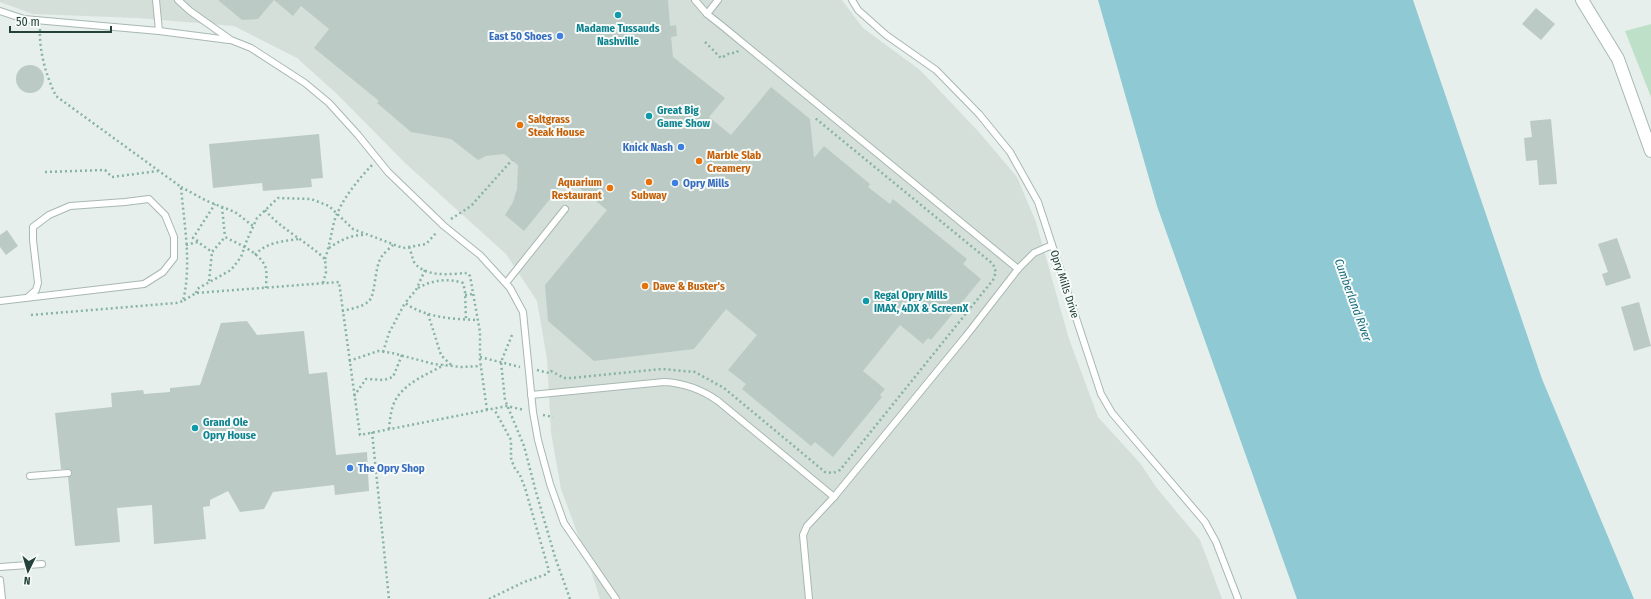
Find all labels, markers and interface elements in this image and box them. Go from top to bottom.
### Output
scale bar [10,8,111,34]
marker: Madame Tussauds Nashville [613,10,623,20]
text: 50 m [16,15,40,29]
place label: Madame Tussauds Nashville [576,22,660,48]
place label: East 50 Shoes [489,30,552,43]
marker: East 50 Shoes [555,31,565,41]
place label: Great Big Game Show [657,104,711,130]
marker: Great Big Game Show [644,111,654,121]
place label: Saltgrass Steak House [528,113,585,139]
marker: Saltgrass Steak House [515,120,525,130]
place label: Knick Nash [623,141,673,154]
marker: Knick Nash [676,142,686,152]
place label: Marble Slab Creamery [707,149,761,175]
marker: Marble Slab Creamery [694,156,704,166]
place label: Aquarium Restaurant [552,176,602,202]
marker: Subway [644,177,654,187]
place label: Opry Mills [683,177,729,190]
marker: Opry Mills [670,178,680,188]
marker: Aquarium Restaurant [605,183,615,193]
place label: Subway [631,189,667,202]
street label: Opry Mills Drive [1047,248,1082,320]
water label: Cumberland River [1332,257,1375,344]
place label: Dave & Buster's [653,280,725,293]
marker: Dave & Buster's [640,281,650,291]
place label: Regal Opry Mills IMAX, 4DX & ScreenX [874,289,969,315]
marker: Regal Opry Mills IMAX, 4DX & ScreenX [861,296,871,306]
place label: Grand Ole Opry House [203,416,256,442]
marker: Grand Ole Opry House [190,423,200,433]
place label: The Opry Shop [358,462,425,475]
marker: The Opry Shop [345,463,355,473]
north arrow [8,551,48,591]
text: N [23,574,31,587]

